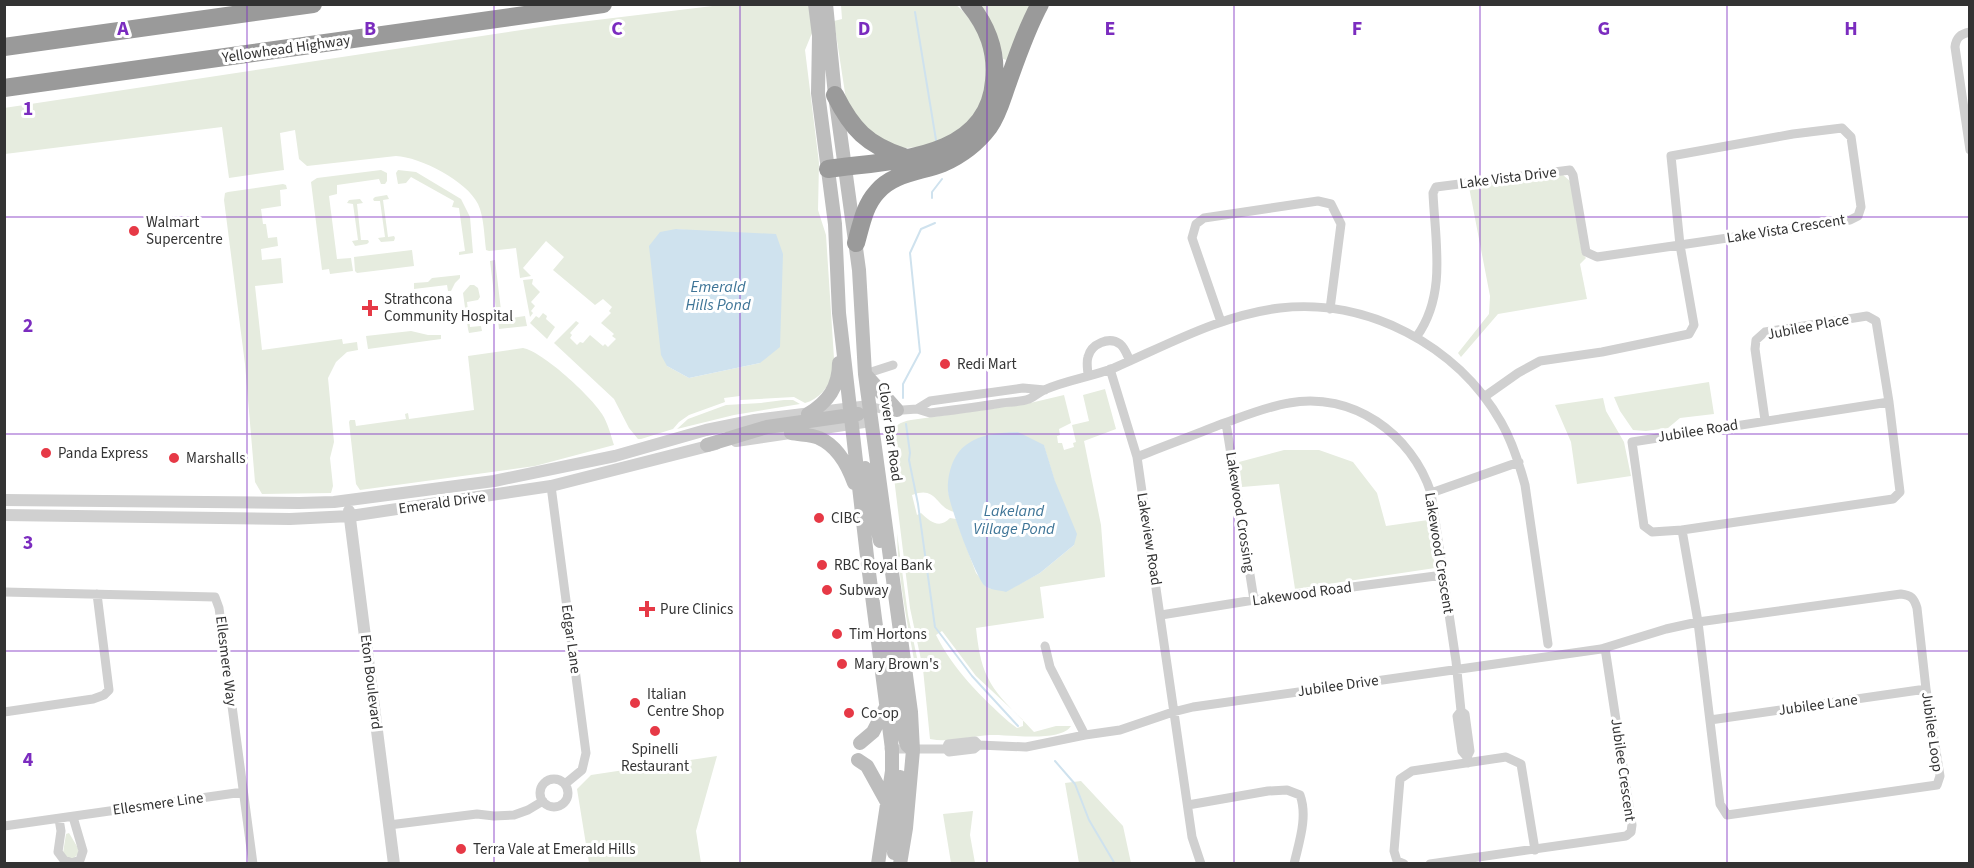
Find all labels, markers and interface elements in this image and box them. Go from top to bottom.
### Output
text: A [116,15,129,43]
text: B [364,15,376,43]
text: C [611,15,623,43]
text: D [858,15,870,43]
text: E [1105,15,1115,43]
text: F [1352,15,1362,43]
text: G [1598,15,1610,43]
text: H [1844,15,1858,43]
street label: Yellowhead Highway [220,30,351,69]
text: 1 [23,95,33,123]
street label: Lake Vista Drive [1458,162,1558,194]
street label: Lake Vista Crescent [1725,209,1847,249]
place label: Walmart Supercentre [146,212,223,250]
marker: Walmart Supercentre [127,224,141,238]
water label: Emerald Hills Pond [685,276,751,316]
place label: Strathcona Community Hospital [384,289,513,327]
marker: Strathcona Community Hospital [361,299,379,317]
street label: Jubilee Place [1765,309,1851,345]
text: 2 [23,312,33,340]
place label: Redi Mart [957,354,1017,375]
marker: Redi Mart [938,357,952,371]
street label: Clover Bar Road [873,381,907,483]
street label: Jubilee Road [1656,414,1740,448]
place label: Panda Express [58,443,148,464]
marker: Panda Express [39,446,53,460]
place label: Marshalls [186,448,246,469]
street label: Lakewood Crossing [1220,450,1260,574]
marker: Marshalls [167,451,181,465]
street label: Emerald Drive [397,486,487,520]
street label: Lakeview Road [1131,491,1167,587]
street label: Lakewood Crescent [1419,491,1459,615]
water label: Lakeland Village Pond [973,500,1055,540]
place label: CIBC [831,508,861,529]
marker: CIBC [812,511,826,525]
text: 3 [23,529,33,557]
place label: RBC Royal Bank [834,555,933,576]
marker: RBC Royal Bank [815,558,829,572]
street label: Lakewood Road [1251,577,1353,611]
place label: Subway [839,580,889,601]
marker: Subway [820,583,834,597]
place label: Pure Clinics [660,599,733,620]
marker: Pure Clinics [638,600,656,618]
street label: Edgar Lane [556,603,586,675]
street label: Ellesmere Way [210,615,242,707]
place label: Tim Hortons [849,624,927,645]
marker: Tim Hortons [830,627,844,641]
street label: Eton Boulevard [355,633,387,731]
place label: Mary Brown's [854,654,939,675]
marker: Mary Brown's [835,657,849,671]
street label: Jubilee Drive [1296,670,1380,702]
place label: Italian Centre Shop [647,684,724,722]
street label: Jubilee Lane [1777,689,1859,721]
street label: Jubilee Loop [1916,691,1948,773]
marker: Italian Centre Shop [628,696,642,710]
place label: Co-op [861,703,899,724]
marker: Co-op [842,706,856,720]
street label: Jubilee Crescent [1605,717,1641,823]
marker: Spinelli Restaurant [648,724,662,738]
place label: Spinelli Restaurant [621,739,689,777]
text: 4 [23,746,34,774]
street label: Ellesmere Line [111,787,205,821]
place label: Terra Vale at Emerald Hills [473,839,636,860]
marker: Terra Vale at Emerald Hills [454,842,468,856]

